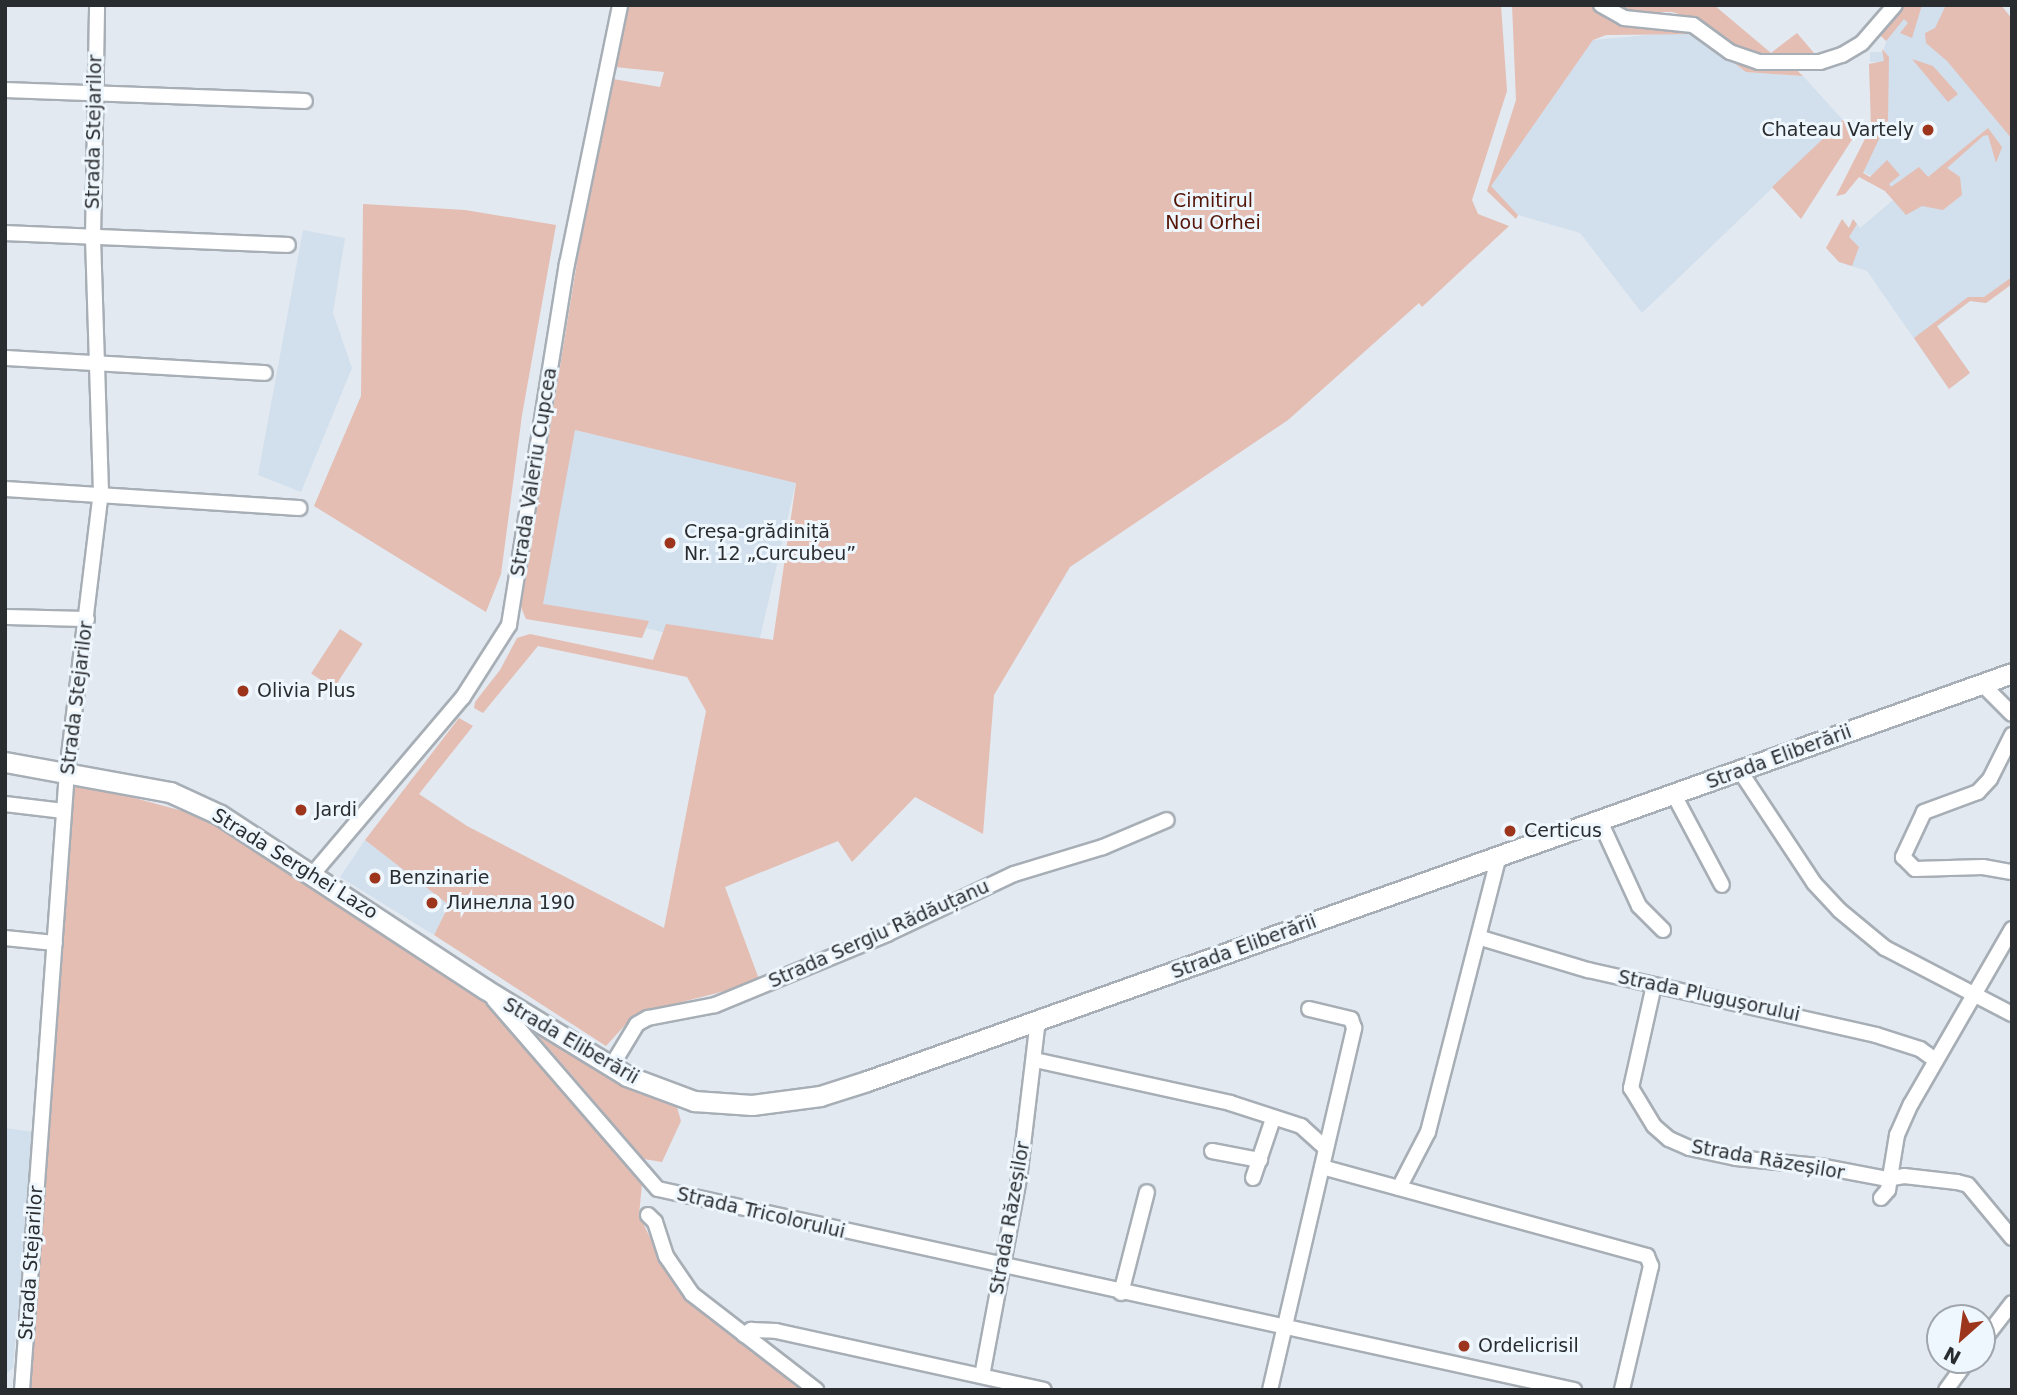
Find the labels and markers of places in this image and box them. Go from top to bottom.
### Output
place label: Chateau Vartely [1762,119,1914,141]
marker: Chateau Vartely [1920,122,1936,138]
place label: Creșa-grădiniță Nr. 12 „Curcubeu” [684,521,856,565]
marker: Creșa-grădiniță Nr. 12 „Curcubeu” [662,535,678,551]
place label: Olivia Plus [257,680,355,702]
marker: Olivia Plus [235,683,251,699]
place label: Jardi [315,799,357,821]
marker: Jardi [293,802,309,818]
place label: Certicus [1524,820,1602,842]
marker: Certicus [1502,823,1518,839]
place label: Benzinarie [389,867,489,889]
marker: Benzinarie [367,870,383,886]
place label: Линелла 190 [446,892,575,914]
marker: Линелла 190 [424,895,440,911]
place label: Ordelicrisil [1478,1335,1579,1357]
marker: Ordelicrisil [1456,1338,1472,1354]

